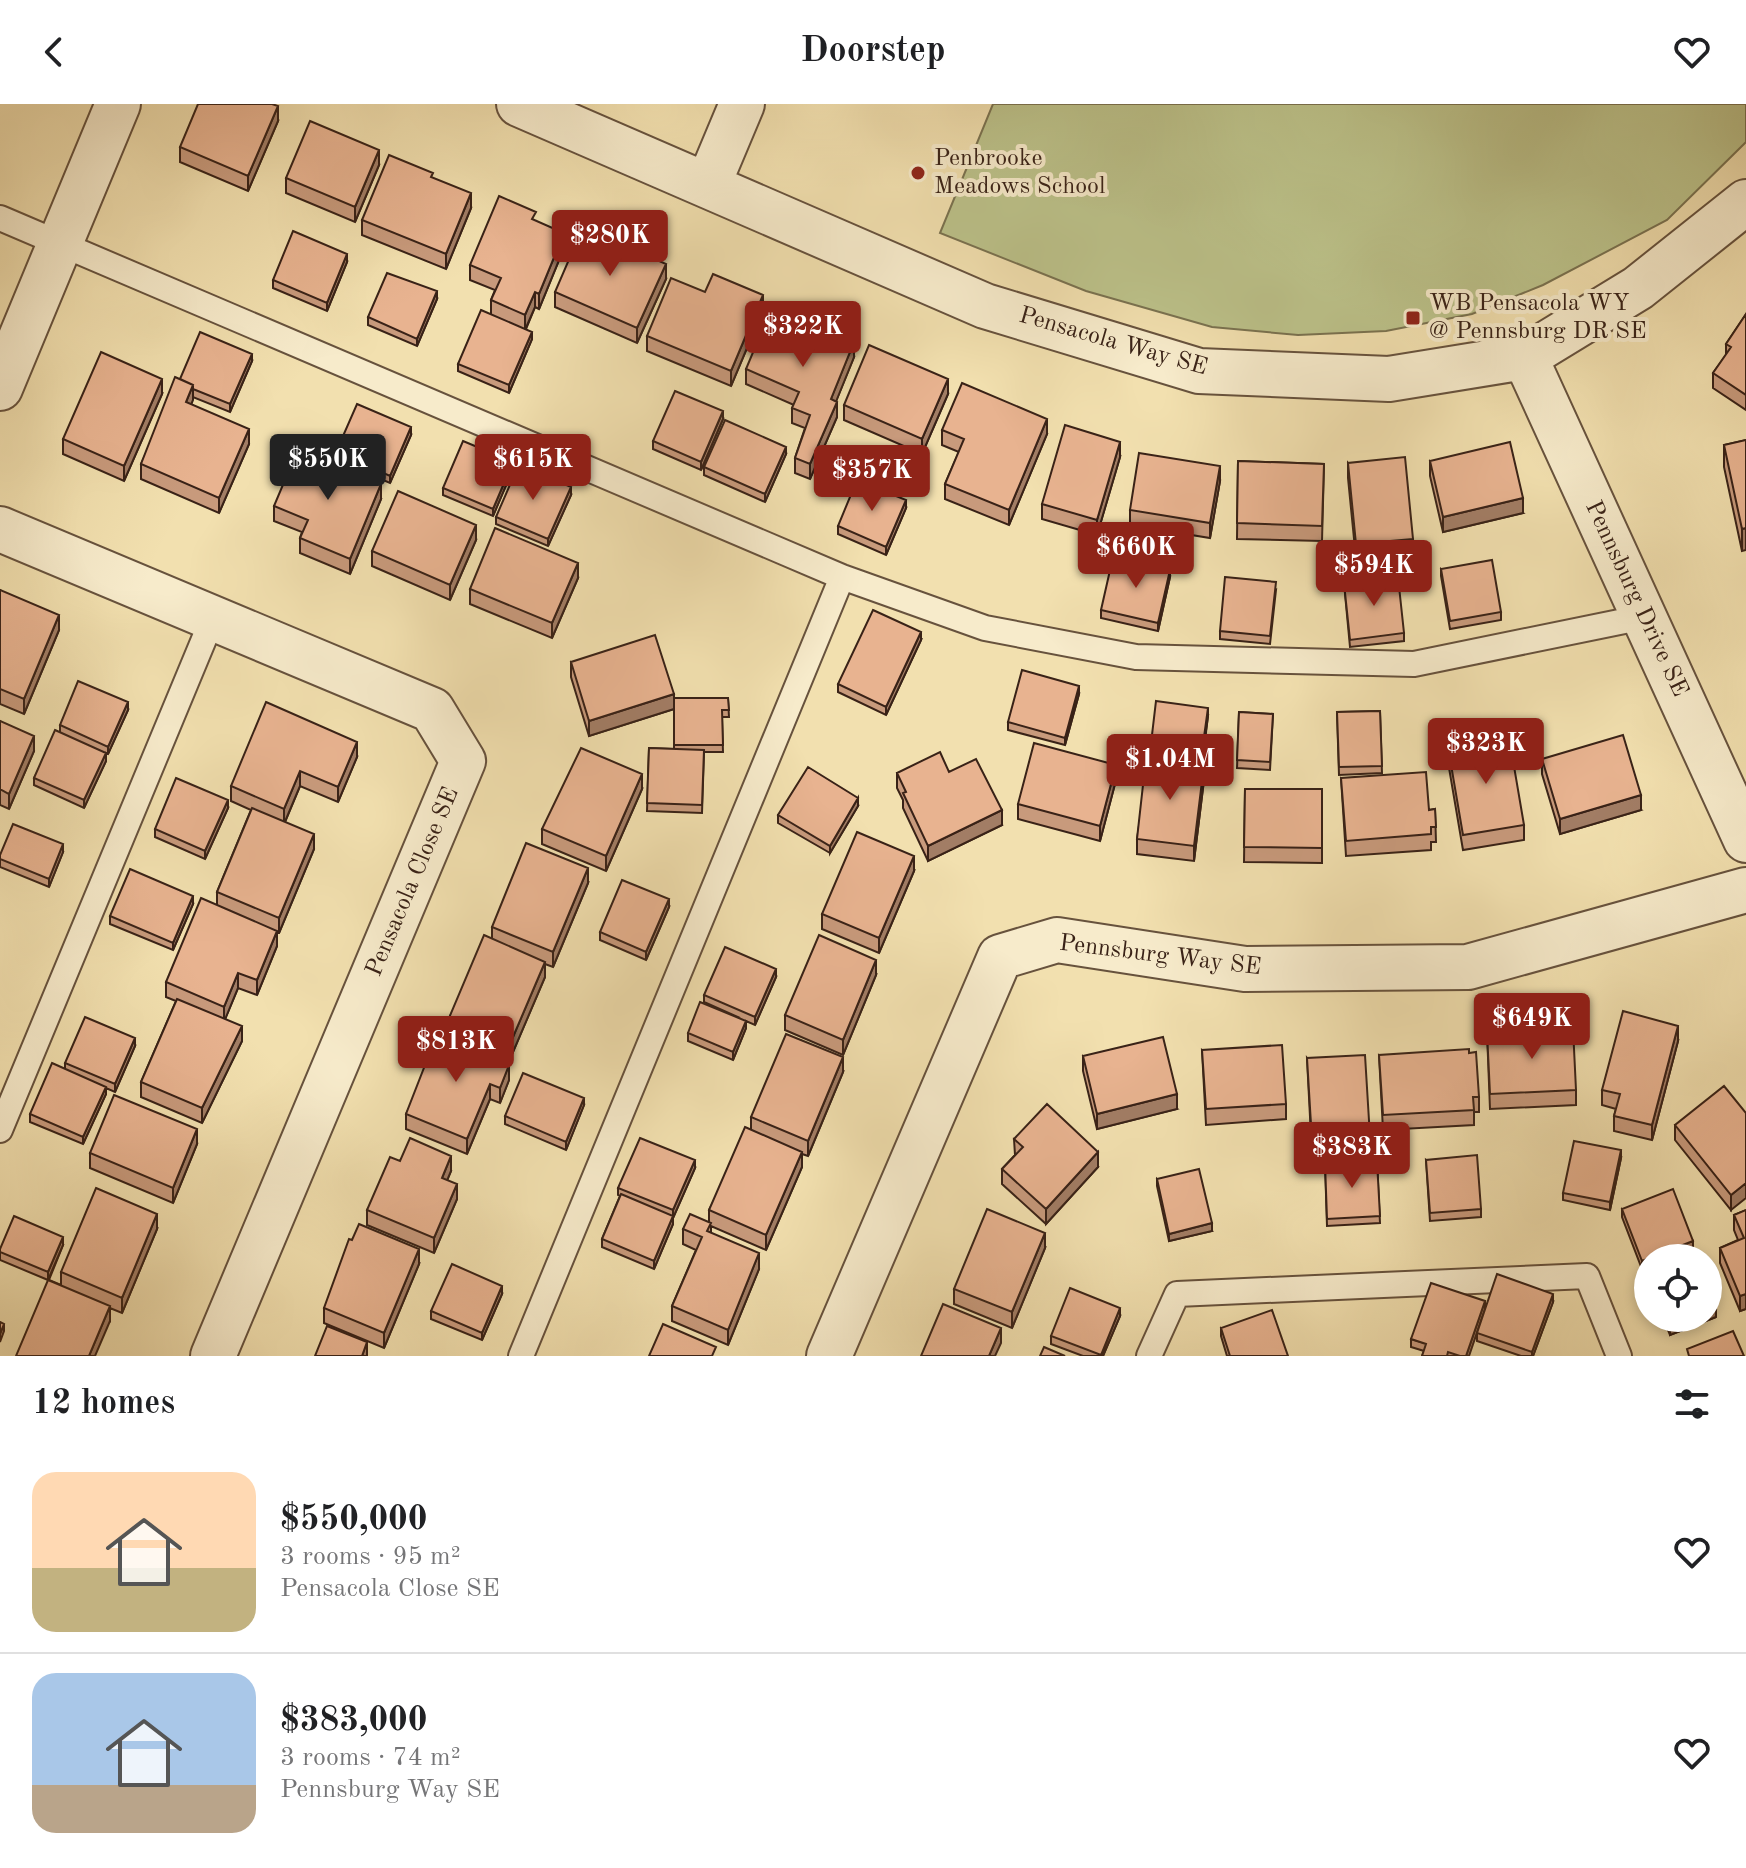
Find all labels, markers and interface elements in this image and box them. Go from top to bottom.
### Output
icon: back [32,30,76,74]
icon: heart [1670,30,1714,74]
text: Doorstep [800,34,946,70]
place label: Penbrooke Meadows School [934,147,1106,199]
marker: Penbrooke Meadows School [909,164,927,182]
pin: $280K [554,210,666,278]
text: $280K [570,223,650,249]
place label: WB Pensacola WY @ Pennsburg DR SE [1429,292,1647,344]
pin: $322K [747,301,859,369]
street label: Pensacola Way SE [1016,304,1210,380]
marker: WB Pensacola WY @ Pennsburg DR SE [1404,309,1422,327]
text: $322K [763,314,843,340]
pin: $550K [272,434,384,502]
pin: $615K [477,434,589,502]
pin: $357K [816,445,928,513]
text: $550K [288,447,368,473]
text: $615K [493,447,573,473]
text: $357K [832,458,912,484]
street label: Pennsburg Drive SE [1580,497,1692,701]
pin: $660K [1080,522,1192,590]
text: $660K [1096,535,1176,561]
pin: $594K [1318,540,1430,608]
text: $594K [1334,553,1414,579]
pin: $323K [1430,718,1542,786]
text: $323K [1446,731,1526,757]
pin: $1.04M [1105,734,1235,802]
text: $1.04M [1125,747,1215,773]
street label: Pensacola Close SE [362,784,464,980]
street label: Pennsburg Way SE [1058,932,1262,980]
pin: $649K [1476,993,1588,1061]
text: $649K [1492,1006,1572,1032]
pin: $813K [400,1016,512,1084]
text: $813K [416,1029,496,1055]
pin: $383K [1296,1122,1408,1190]
text: $383K [1312,1135,1392,1161]
map controls [1634,1244,1722,1332]
button: locate [1634,1244,1722,1332]
icon: filters [1670,1382,1714,1426]
text: 12 homes [32,1387,175,1421]
text: $550,000 [280,1503,428,1537]
icon: home [96,1504,192,1600]
icon: heart [1670,1530,1714,1574]
text: 3 rooms · 95 m² [280,1544,461,1570]
text: Pensacola Close SE [280,1576,500,1602]
text: $383,000 [280,1704,428,1738]
icon: home [96,1705,192,1801]
icon: heart [1670,1731,1714,1775]
text: 3 rooms · 74 m² [280,1745,461,1771]
text: Pennsburg Way SE [280,1777,500,1803]

